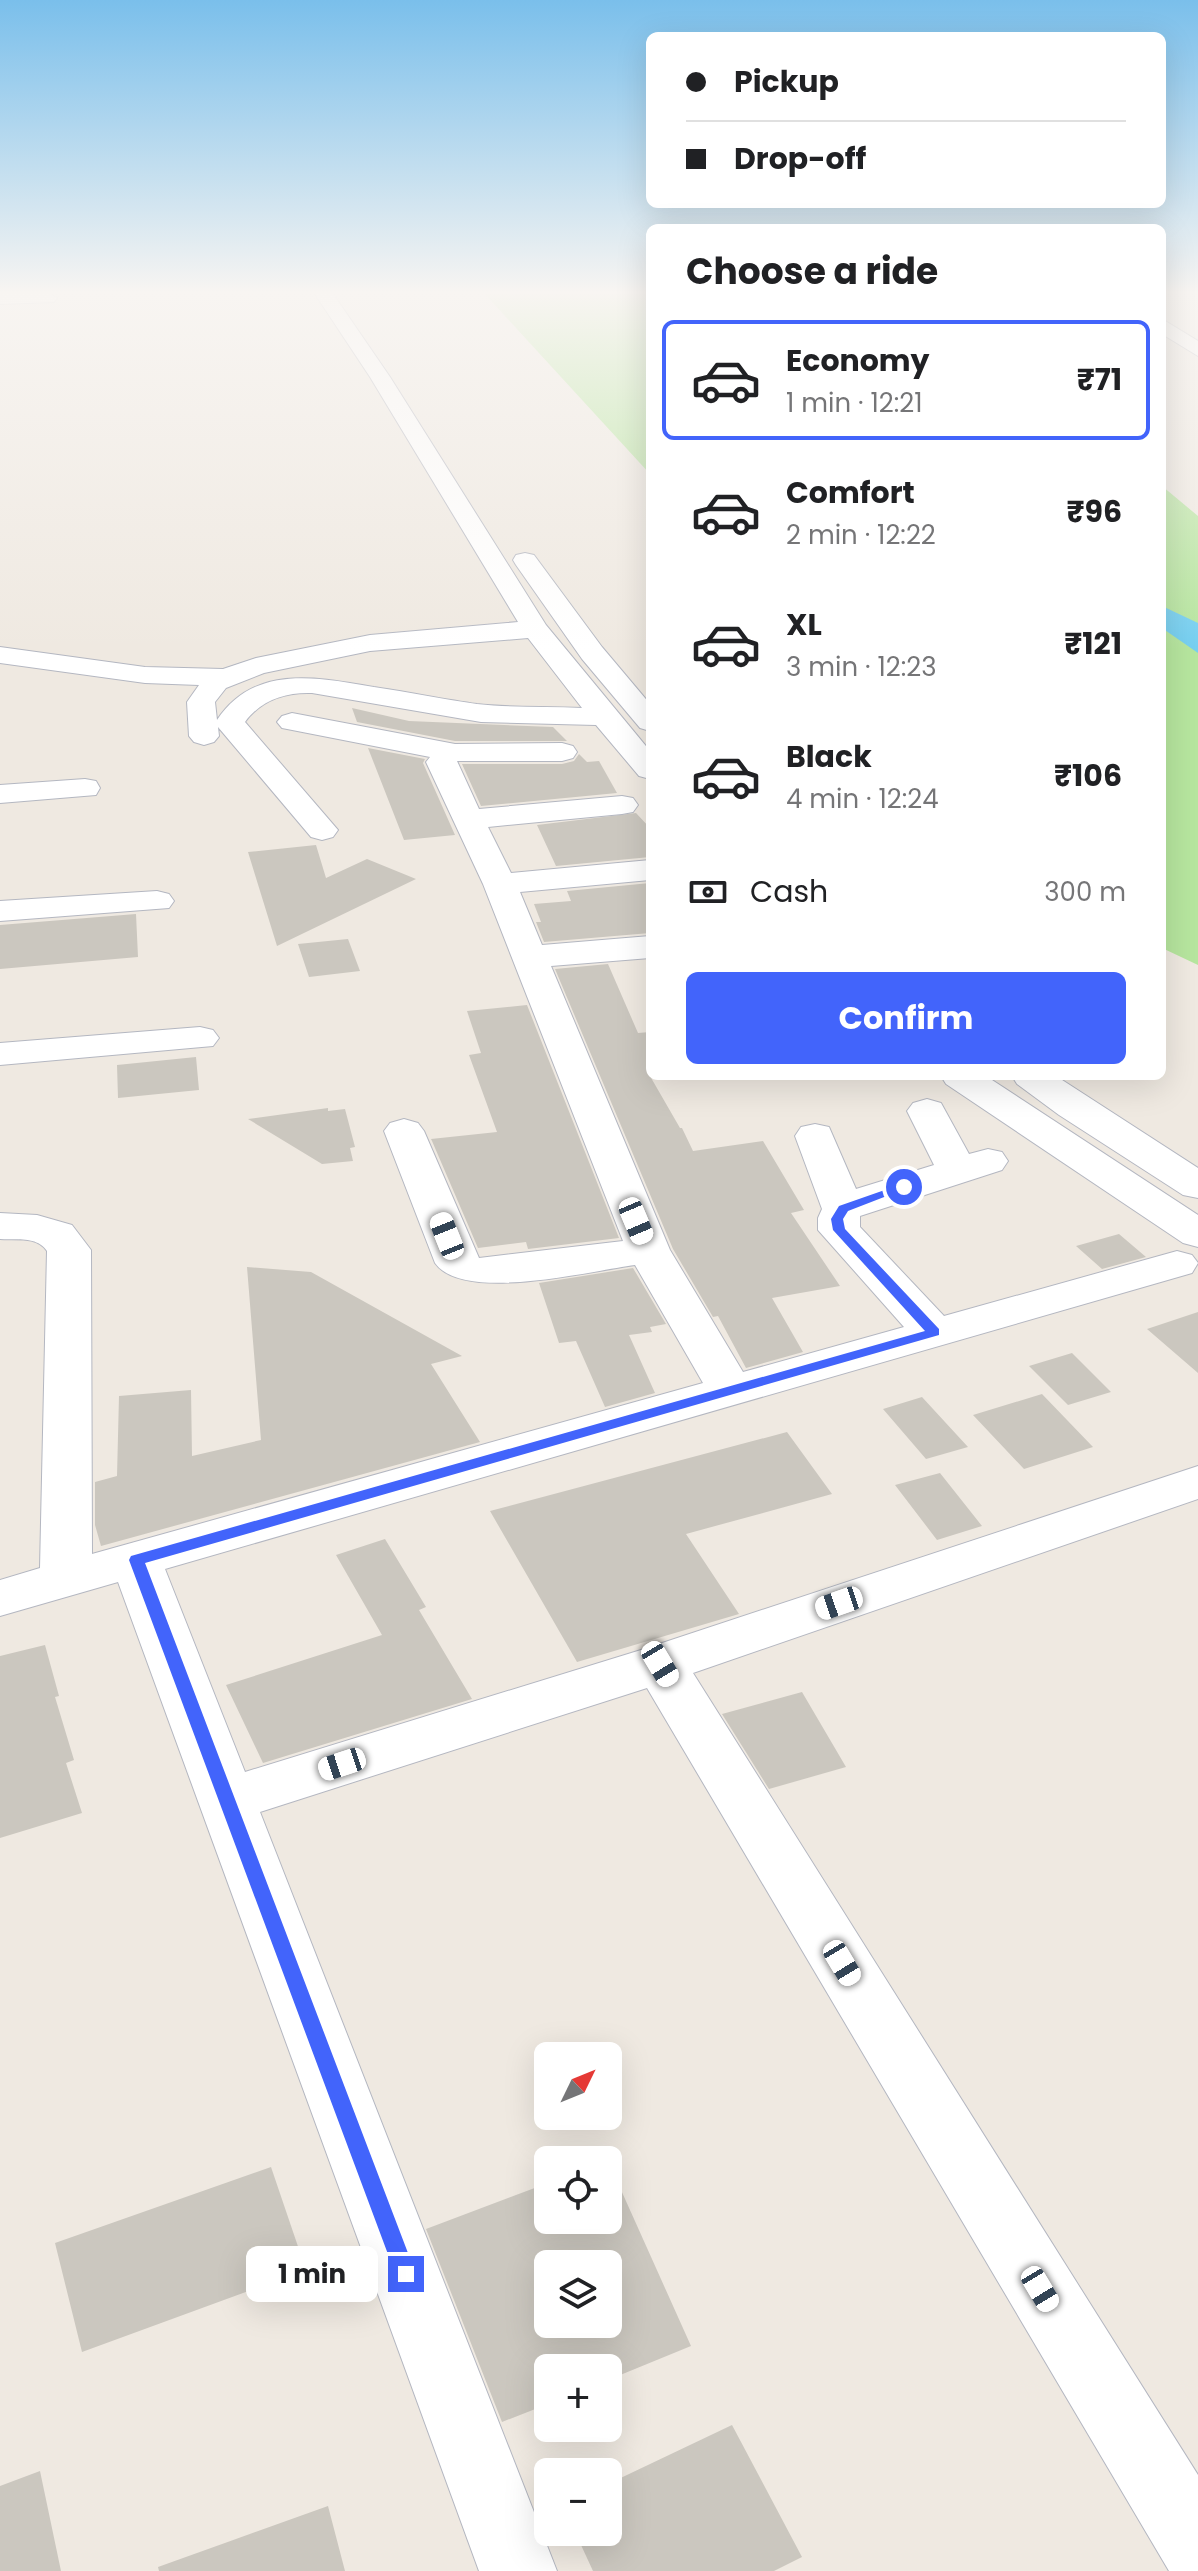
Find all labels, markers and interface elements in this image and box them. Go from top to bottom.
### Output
text: Pickup [734,60,839,103]
text: Drop-off [734,137,866,180]
text: Choose a ride [686,246,938,297]
text: Economy [786,339,930,382]
icon: car [690,344,762,416]
text: ₹71 [1077,358,1122,401]
text: 1 min · 12:21 [786,385,923,421]
text: Comfort [786,471,915,514]
icon: car [690,476,762,548]
text: ₹96 [1067,490,1122,533]
text: 2 min · 12:22 [786,517,936,553]
text: XL [786,603,822,646]
icon: car [690,608,762,680]
text: ₹121 [1064,622,1122,665]
text: 3 min · 12:23 [786,649,937,685]
text: Black [786,735,872,778]
icon: car [690,740,762,812]
text: ₹106 [1054,754,1122,797]
text: 4 min · 12:24 [786,781,939,817]
icon: cash [686,870,730,914]
text: Cash [750,870,828,913]
text: 300 m [1044,874,1126,910]
button: Confirm [686,972,1126,1064]
route start [886,1169,922,1205]
car [616,1194,656,1248]
car [427,1209,467,1263]
car [812,1584,866,1622]
car [637,1637,683,1691]
car [315,1745,369,1783]
car [819,1936,865,1990]
north arrow [534,2042,622,2130]
map controls [534,2042,622,2546]
button: locate [534,2146,622,2234]
callout: 1 min [246,2246,378,2302]
button: layers [534,2250,622,2338]
text: 1 min [278,2256,346,2292]
route end [388,2256,424,2292]
car [1017,2262,1063,2316]
button: + [534,2354,622,2442]
button: − [534,2458,622,2546]

